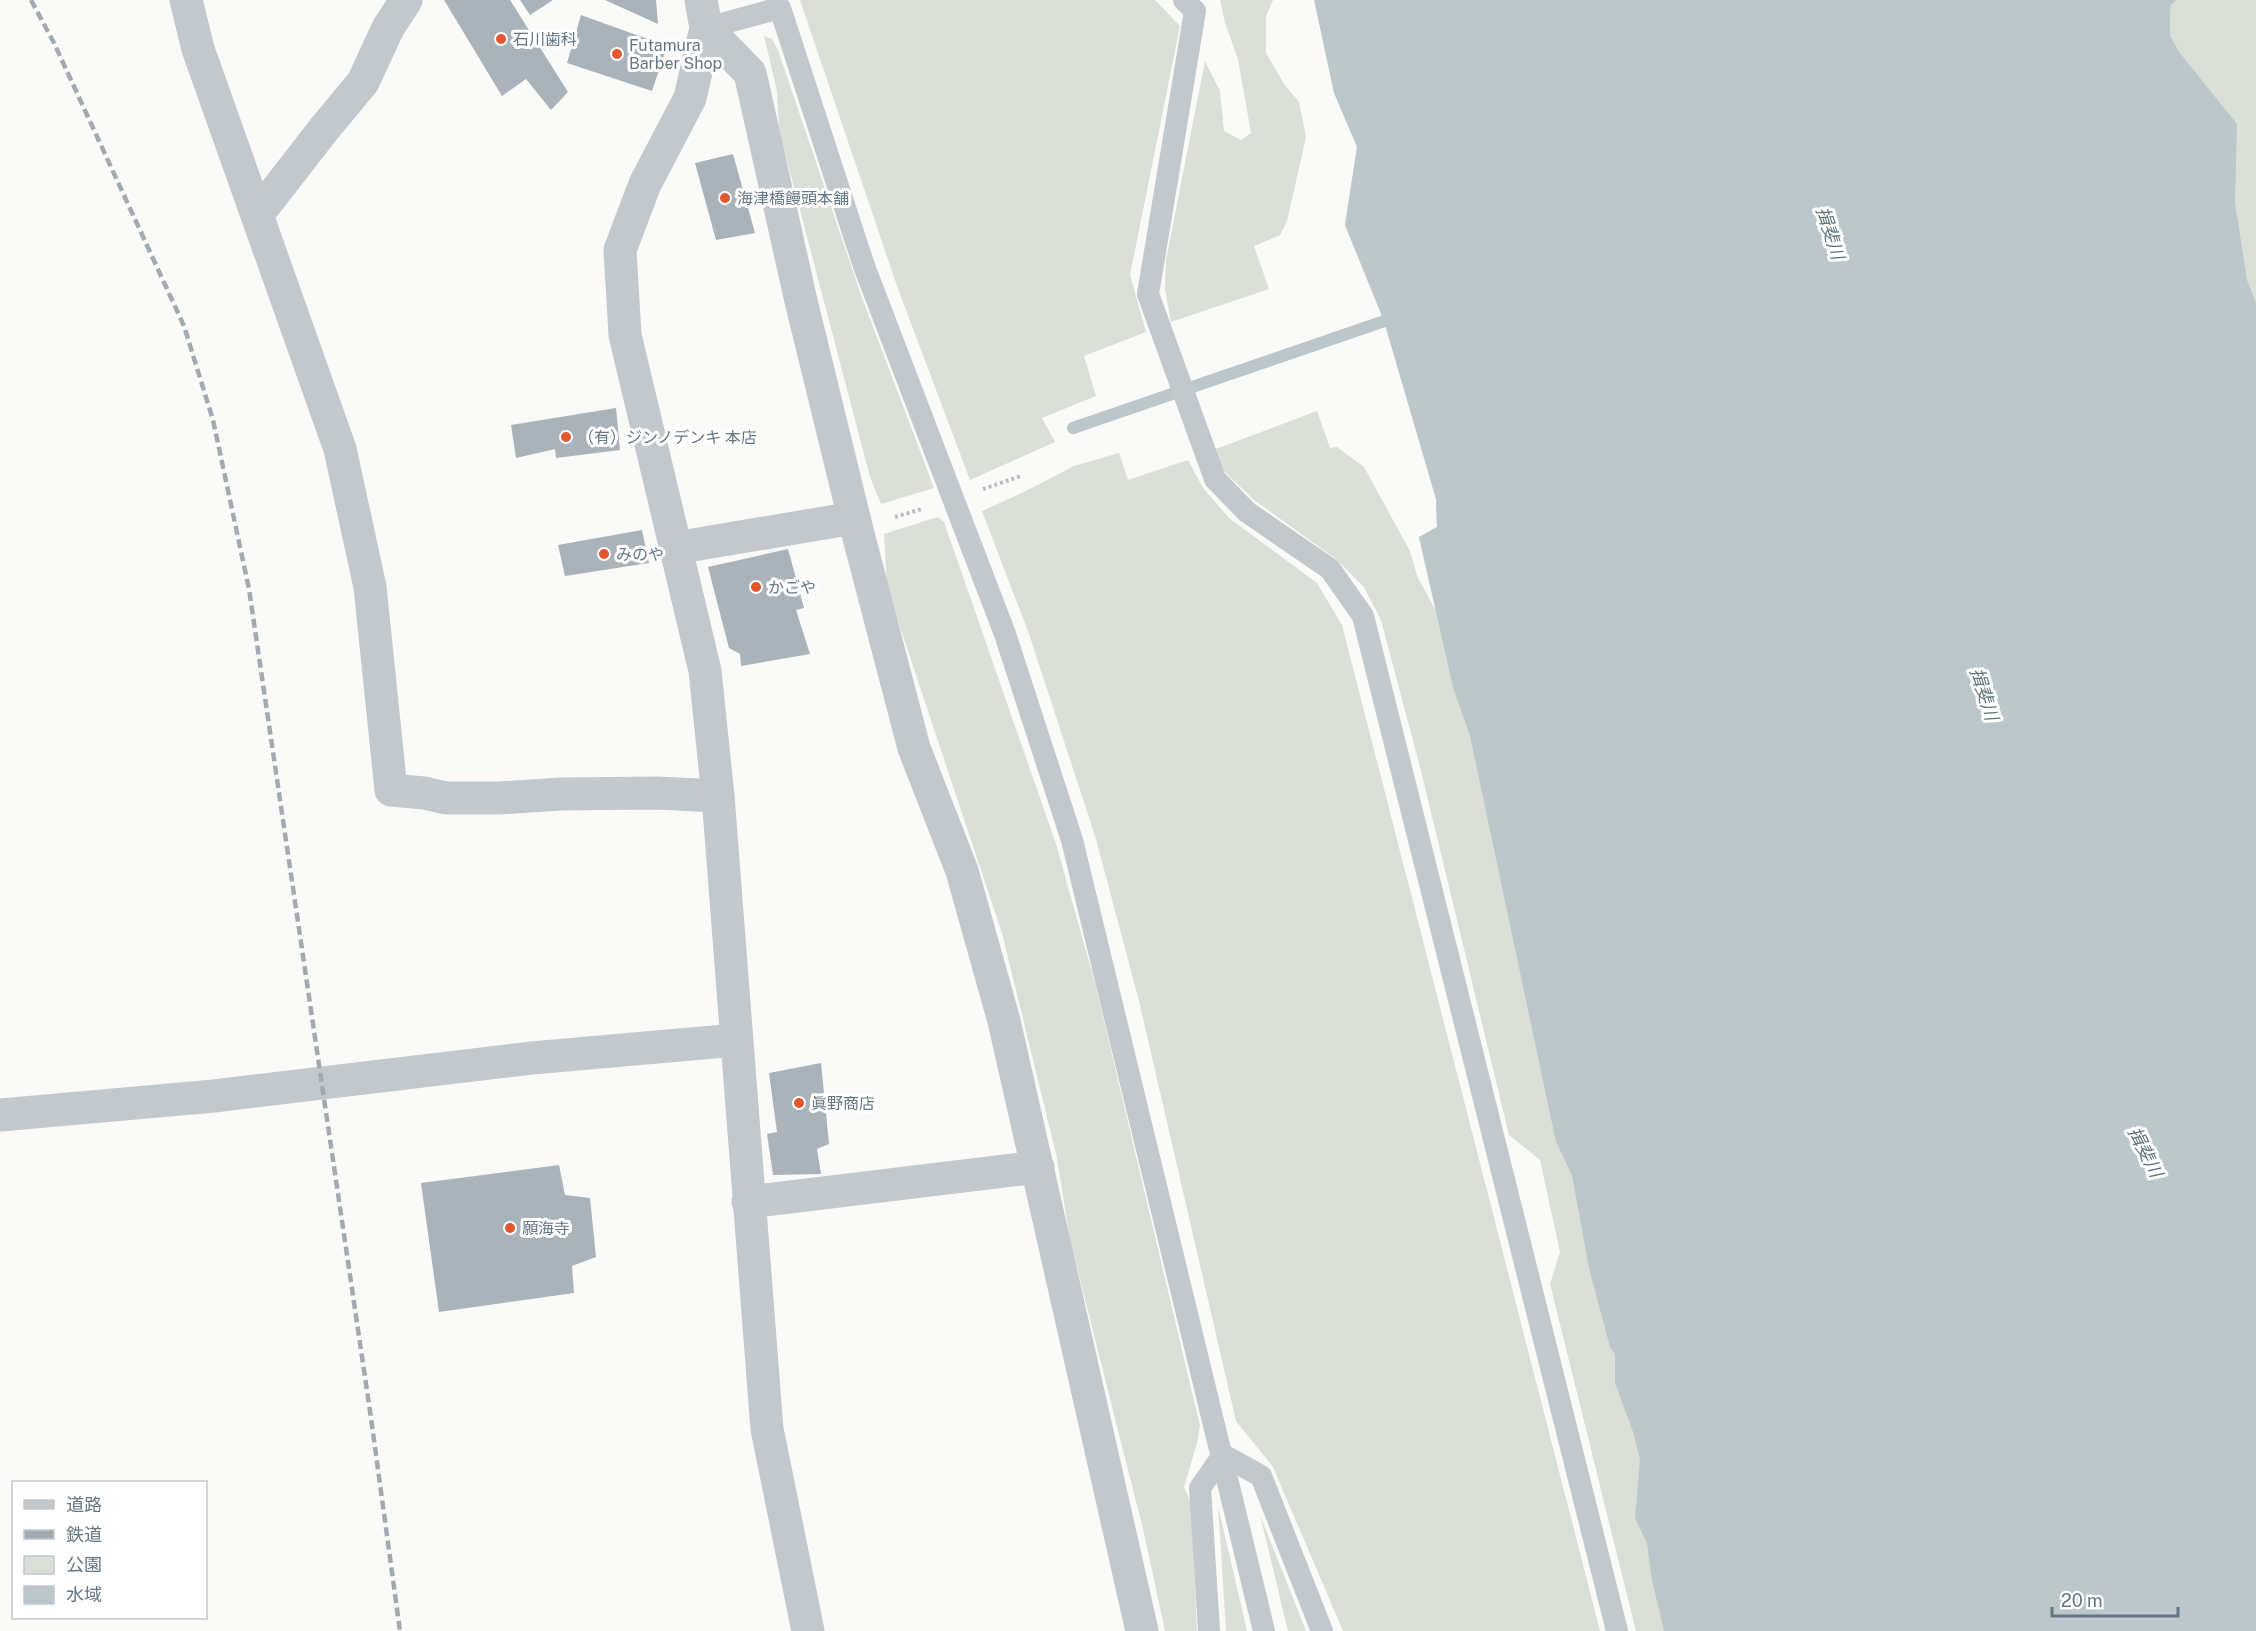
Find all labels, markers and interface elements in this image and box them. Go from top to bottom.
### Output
place label: 石川歯科 [513,30,577,49]
marker: 石川歯科 [494,32,508,46]
place label: Futamura Barber Shop [629,36,722,73]
marker: Futamura Barber Shop [610,47,624,61]
place label: 海津橋饅頭本舗 [737,189,849,208]
marker: 海津橋饅頭本舗 [718,191,732,205]
water label: 揖斐川 [1812,204,1849,264]
place label: （有）ジンノデンキ 本店 [578,428,757,447]
marker: （有）ジンノデンキ 本店 [559,430,573,444]
place label: みのや [616,545,664,564]
marker: みのや [597,547,611,561]
place label: かごや [768,578,816,597]
marker: かごや [749,580,763,594]
water label: 揖斐川 [1966,665,2003,725]
place label: 眞野商店 [811,1094,875,1113]
marker: 眞野商店 [792,1096,806,1110]
water label: 揖斐川 [2124,1123,2168,1182]
place label: 願海寺 [522,1219,570,1238]
marker: 願海寺 [503,1221,517,1235]
legend [12,1481,207,1619]
text: 道路 [66,1494,102,1515]
text: 鉄道 [66,1524,102,1545]
text: 公園 [66,1554,102,1575]
scale bar [2052,1580,2178,1618]
text: 水域 [66,1584,102,1605]
text: 20 m [2061,1590,2103,1611]

